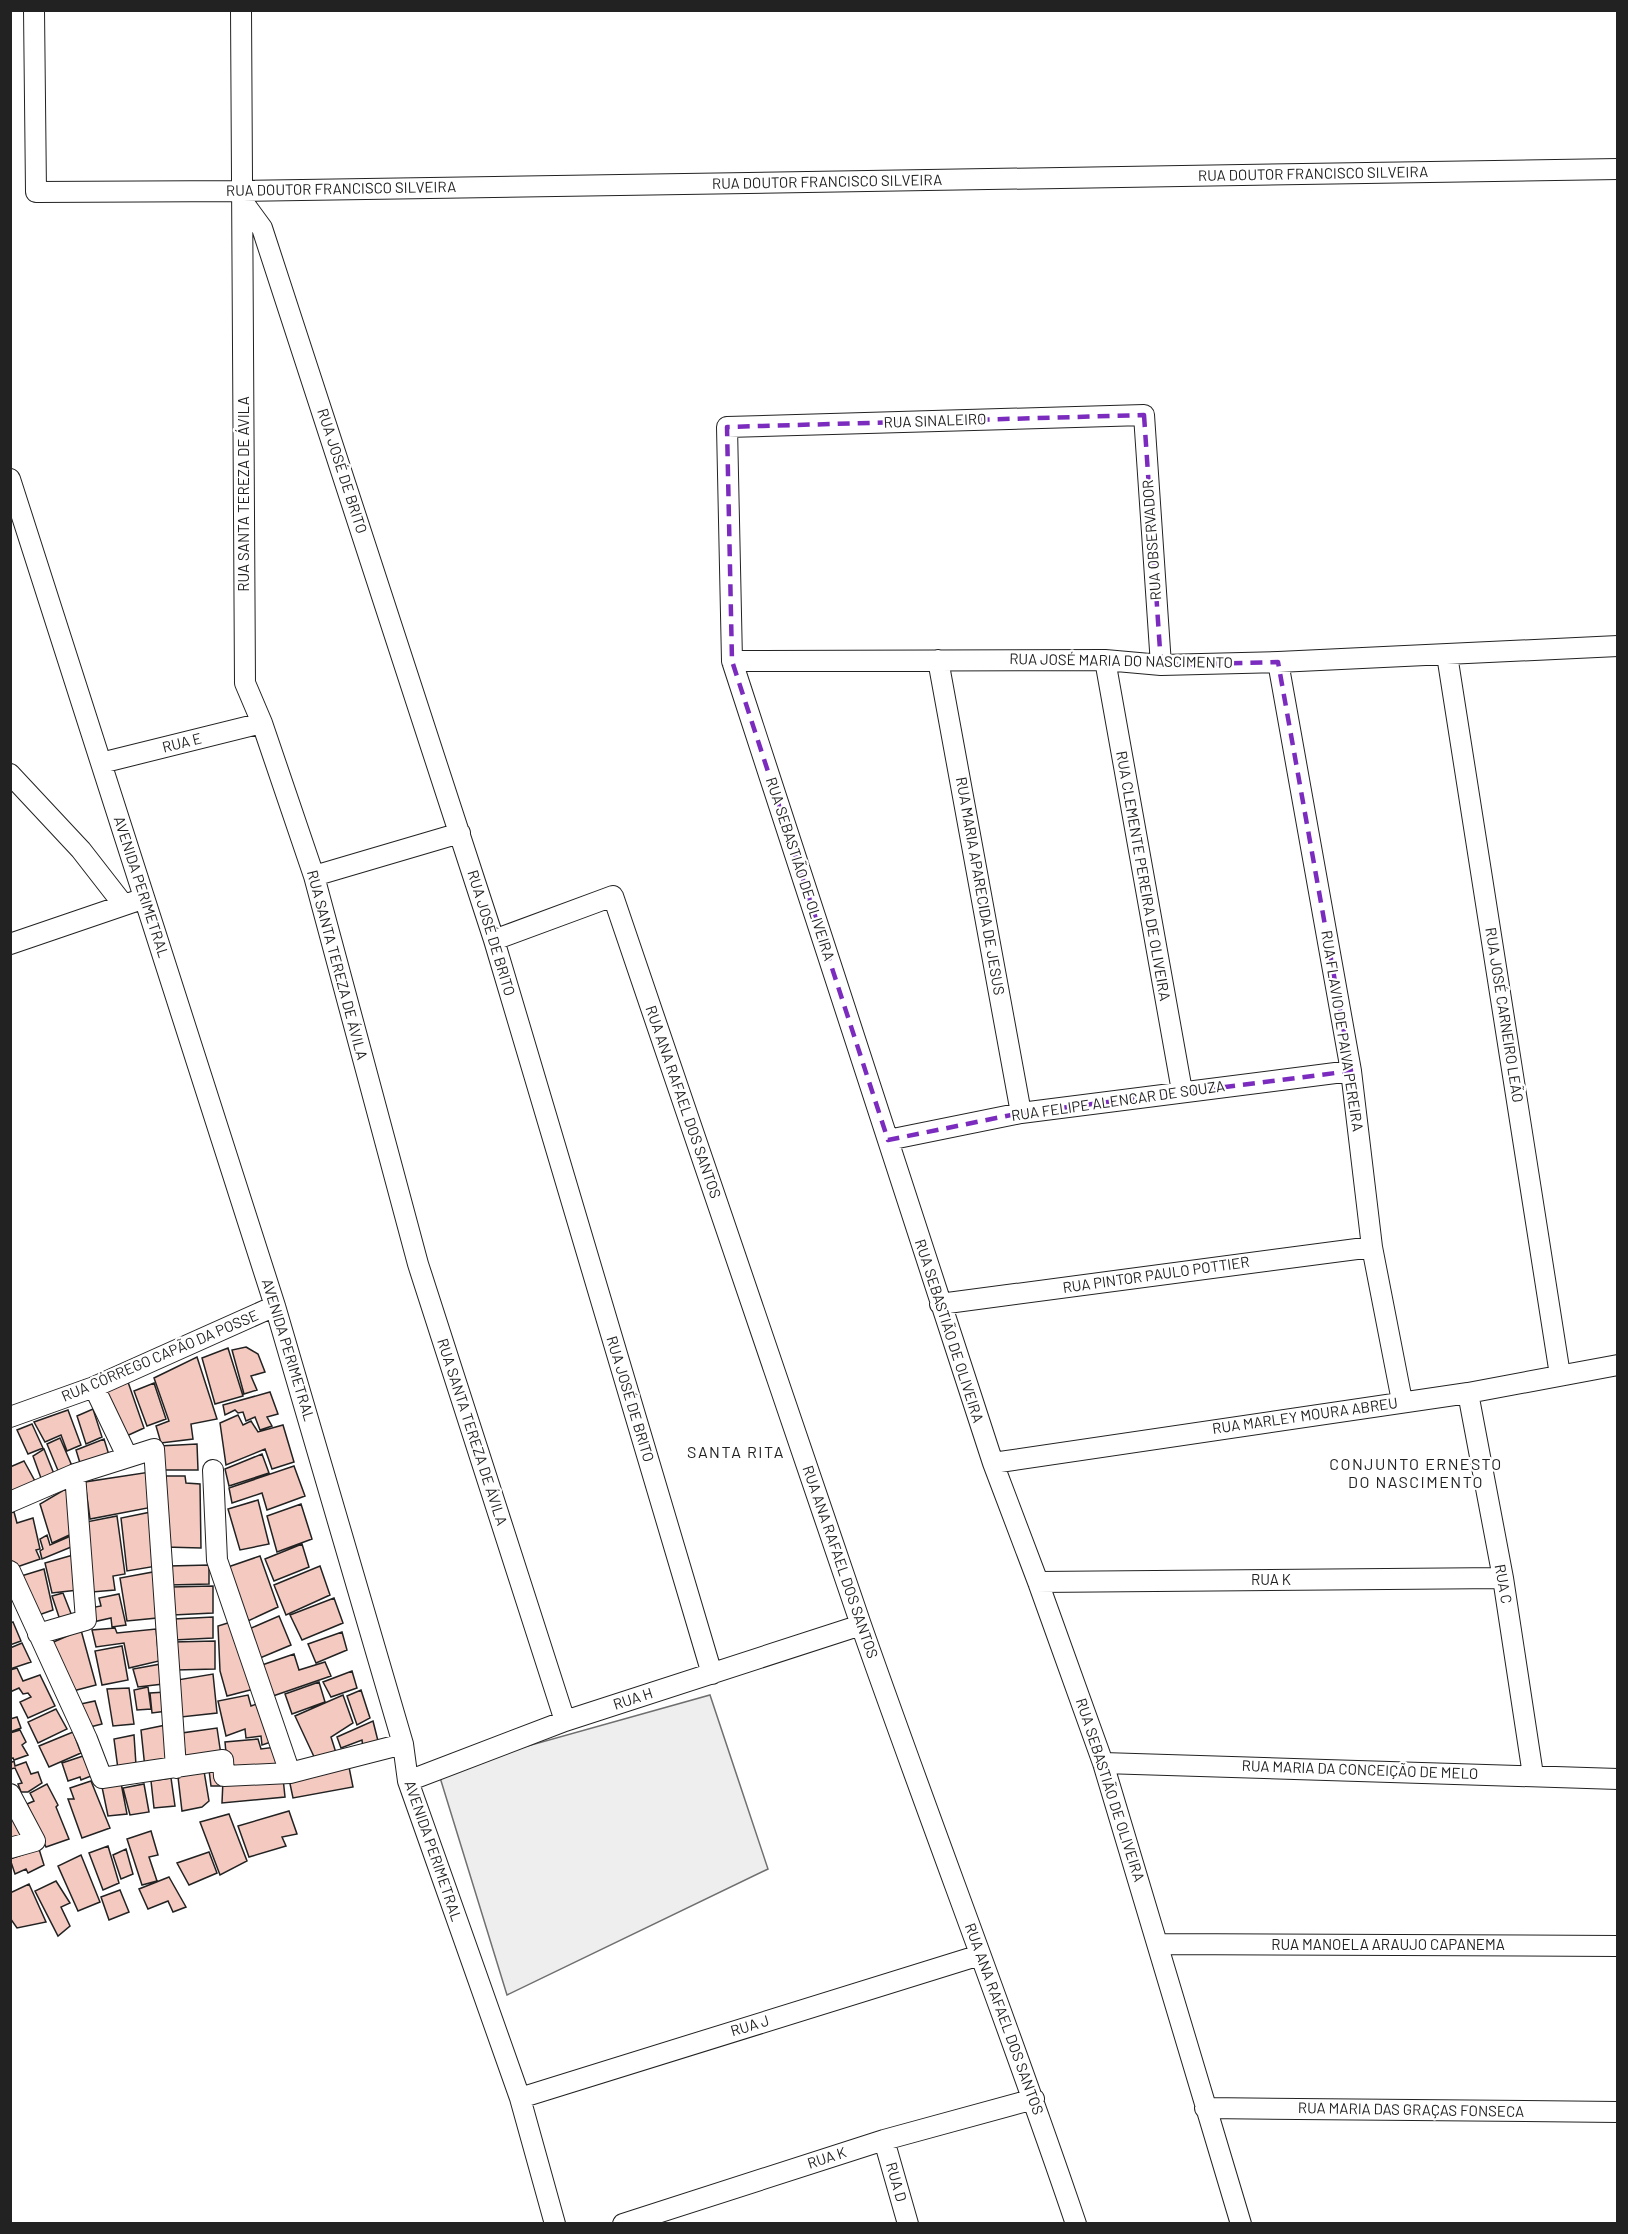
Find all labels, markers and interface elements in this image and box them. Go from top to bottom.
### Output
street label: RUA DOUTOR FRANCISCO SILVEIRA [1198,162,1428,184]
street label: RUA DOUTOR FRANCISCO SILVEIRA [712,170,942,192]
street label: RUA DOUTOR FRANCISCO SILVEIRA [226,177,456,199]
street label: RUA SANTA TEREZA DE ÁVILA [234,396,252,592]
street label: RUA JOSÉ DE BRITO [314,406,372,536]
street label: RUA SINALEIRO [883,409,987,431]
street label: RUA OBSERVADOR [1138,479,1164,601]
street label: RUA JOSÉ MARIA DO NASCIMENTO [1009,649,1233,671]
street label: RUA E [160,728,203,756]
street label: RUA CLEMENTE PEREIRA DE OLIVEIRA [1113,749,1175,1002]
street label: RUA SEBASTIÃO DE OLIVEIRA [763,775,839,963]
street label: RUA MARIA APARECIDA DE JESUS [953,775,1009,996]
street label: AVENIDA PERIMETRAL [111,814,173,960]
street label: RUA SANTA TEREZA DE ÁVILA [304,868,372,1062]
street label: RUA JOSÉ DE BRITO [464,868,520,998]
street label: RUA JOSÉ CARNEIRO LEÃO [1482,926,1528,1104]
street label: RUA FLAVIO DE PAIVA PEREIRA [1318,929,1368,1133]
street label: RUA ANA RAFAEL DOS SANTOS [642,1003,725,1200]
street label: RUA FELIPE ALENCAR DE SOUZA [1010,1076,1226,1124]
street label: RUA SEBASTIÃO DE OLIVEIRA [912,1237,988,1425]
street label: RUA PINTOR PAULO POTTIER [1061,1252,1250,1296]
street label: AVENIDA PERIMETRAL [259,1276,319,1423]
street label: RUA CÓRREGO CAPÃO DA POSSE [58,1305,261,1405]
street label: RUA JOSÉ DE BRITO [603,1334,659,1464]
street label: RUA SANTA TEREZA DE ÁVILA [434,1336,512,1527]
street label: RUA MARLEY MOURA ABREU [1211,1393,1399,1437]
district label: SANTA RITA [687,1442,785,1461]
district label: CONJUNTO ERNESTO DO NASCIMENTO [1329,1454,1503,1491]
street label: RUA ANA RAFAEL DOS SANTOS [799,1463,882,1660]
street label: RUA C [1492,1563,1516,1605]
street label: RUA K [1251,1570,1291,1588]
street label: RUA H [611,1683,655,1713]
street label: RUA SEBASTIÃO DE OLIVEIRA [1073,1696,1149,1884]
street label: RUA MARIA DA CONCEIÇÃO DE MELO [1241,1756,1479,1782]
street label: AVENIDA PERIMETRAL [401,1778,467,1924]
street label: RUA ANA RAFAEL DOS SANTOS [962,1920,1048,2117]
street label: RUA MANOELA ARAUJO CAPANEMA [1271,1935,1505,1953]
street label: RUA J [728,2011,771,2039]
street label: RUA MARIA DAS GRAÇAS FONSECA [1298,2098,1524,2120]
street label: RUA K [805,2142,849,2172]
street label: RUA D [883,2160,911,2204]

